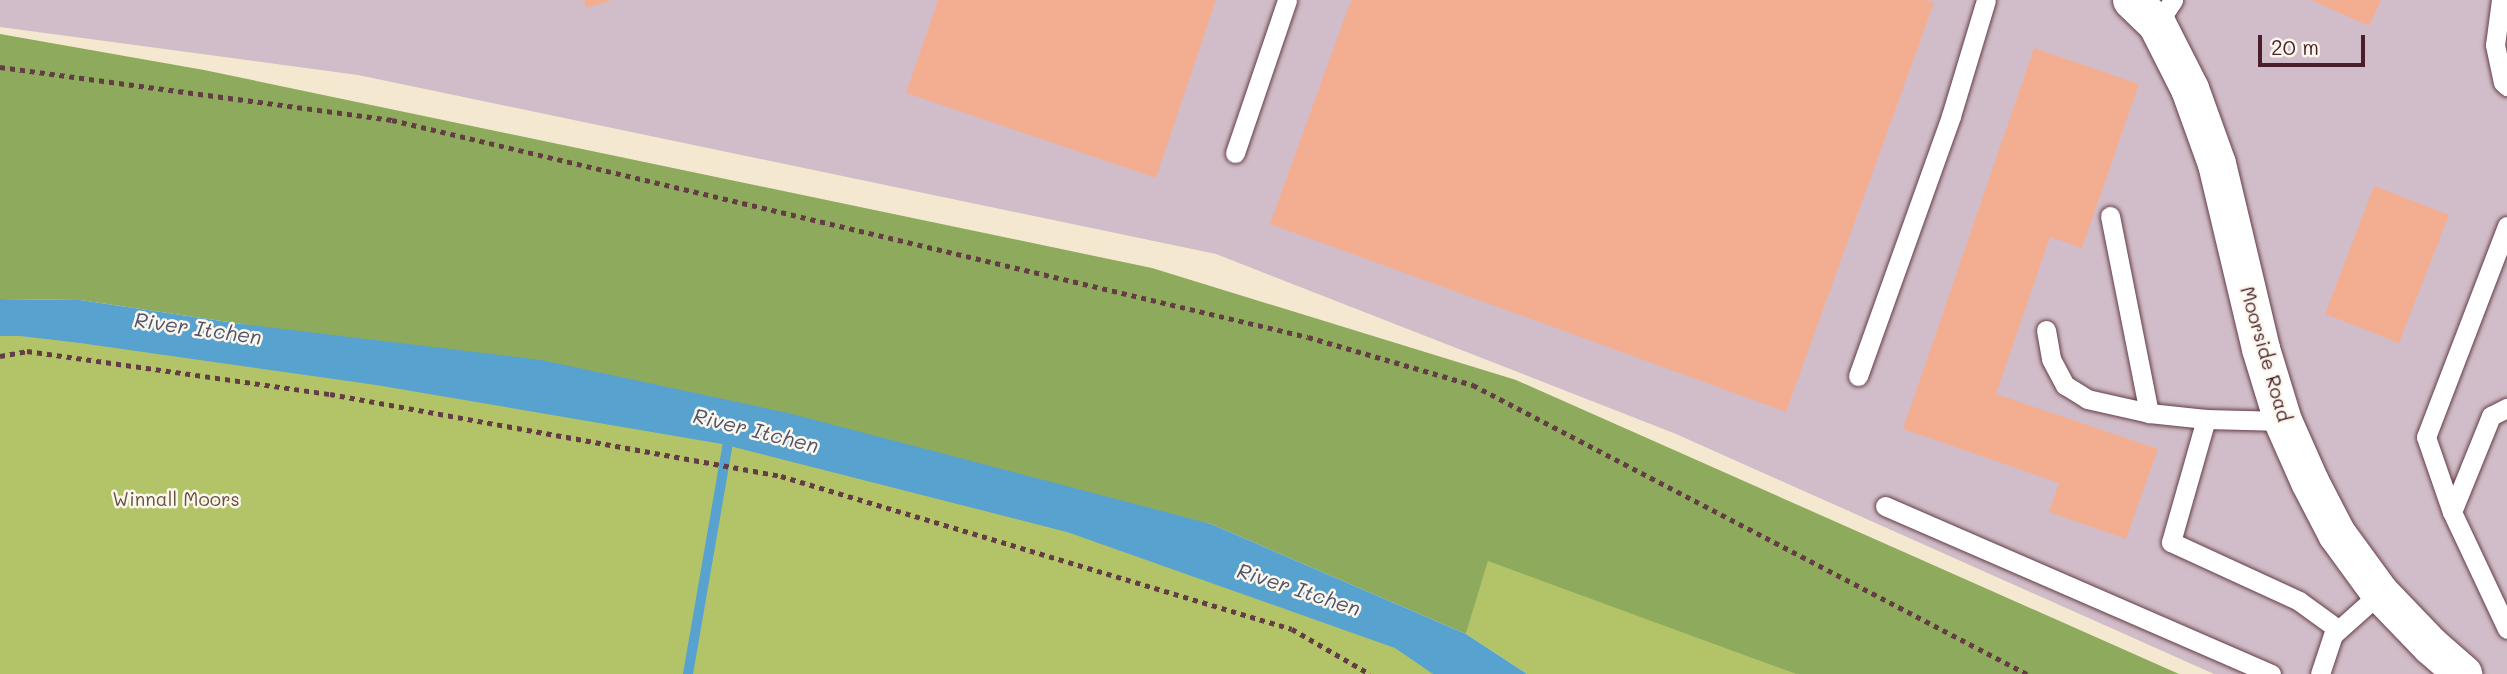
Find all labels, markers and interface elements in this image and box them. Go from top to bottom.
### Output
scale bar [2262,21,2369,65]
text: 20 m [2271,33,2319,60]
street label: Moorside Road [2236,284,2296,424]
water label: River Itchen [133,307,263,349]
water label: River Itchen [691,402,821,458]
park label: Winnall Moors [112,488,240,510]
water label: River Itchen [1234,557,1364,621]

